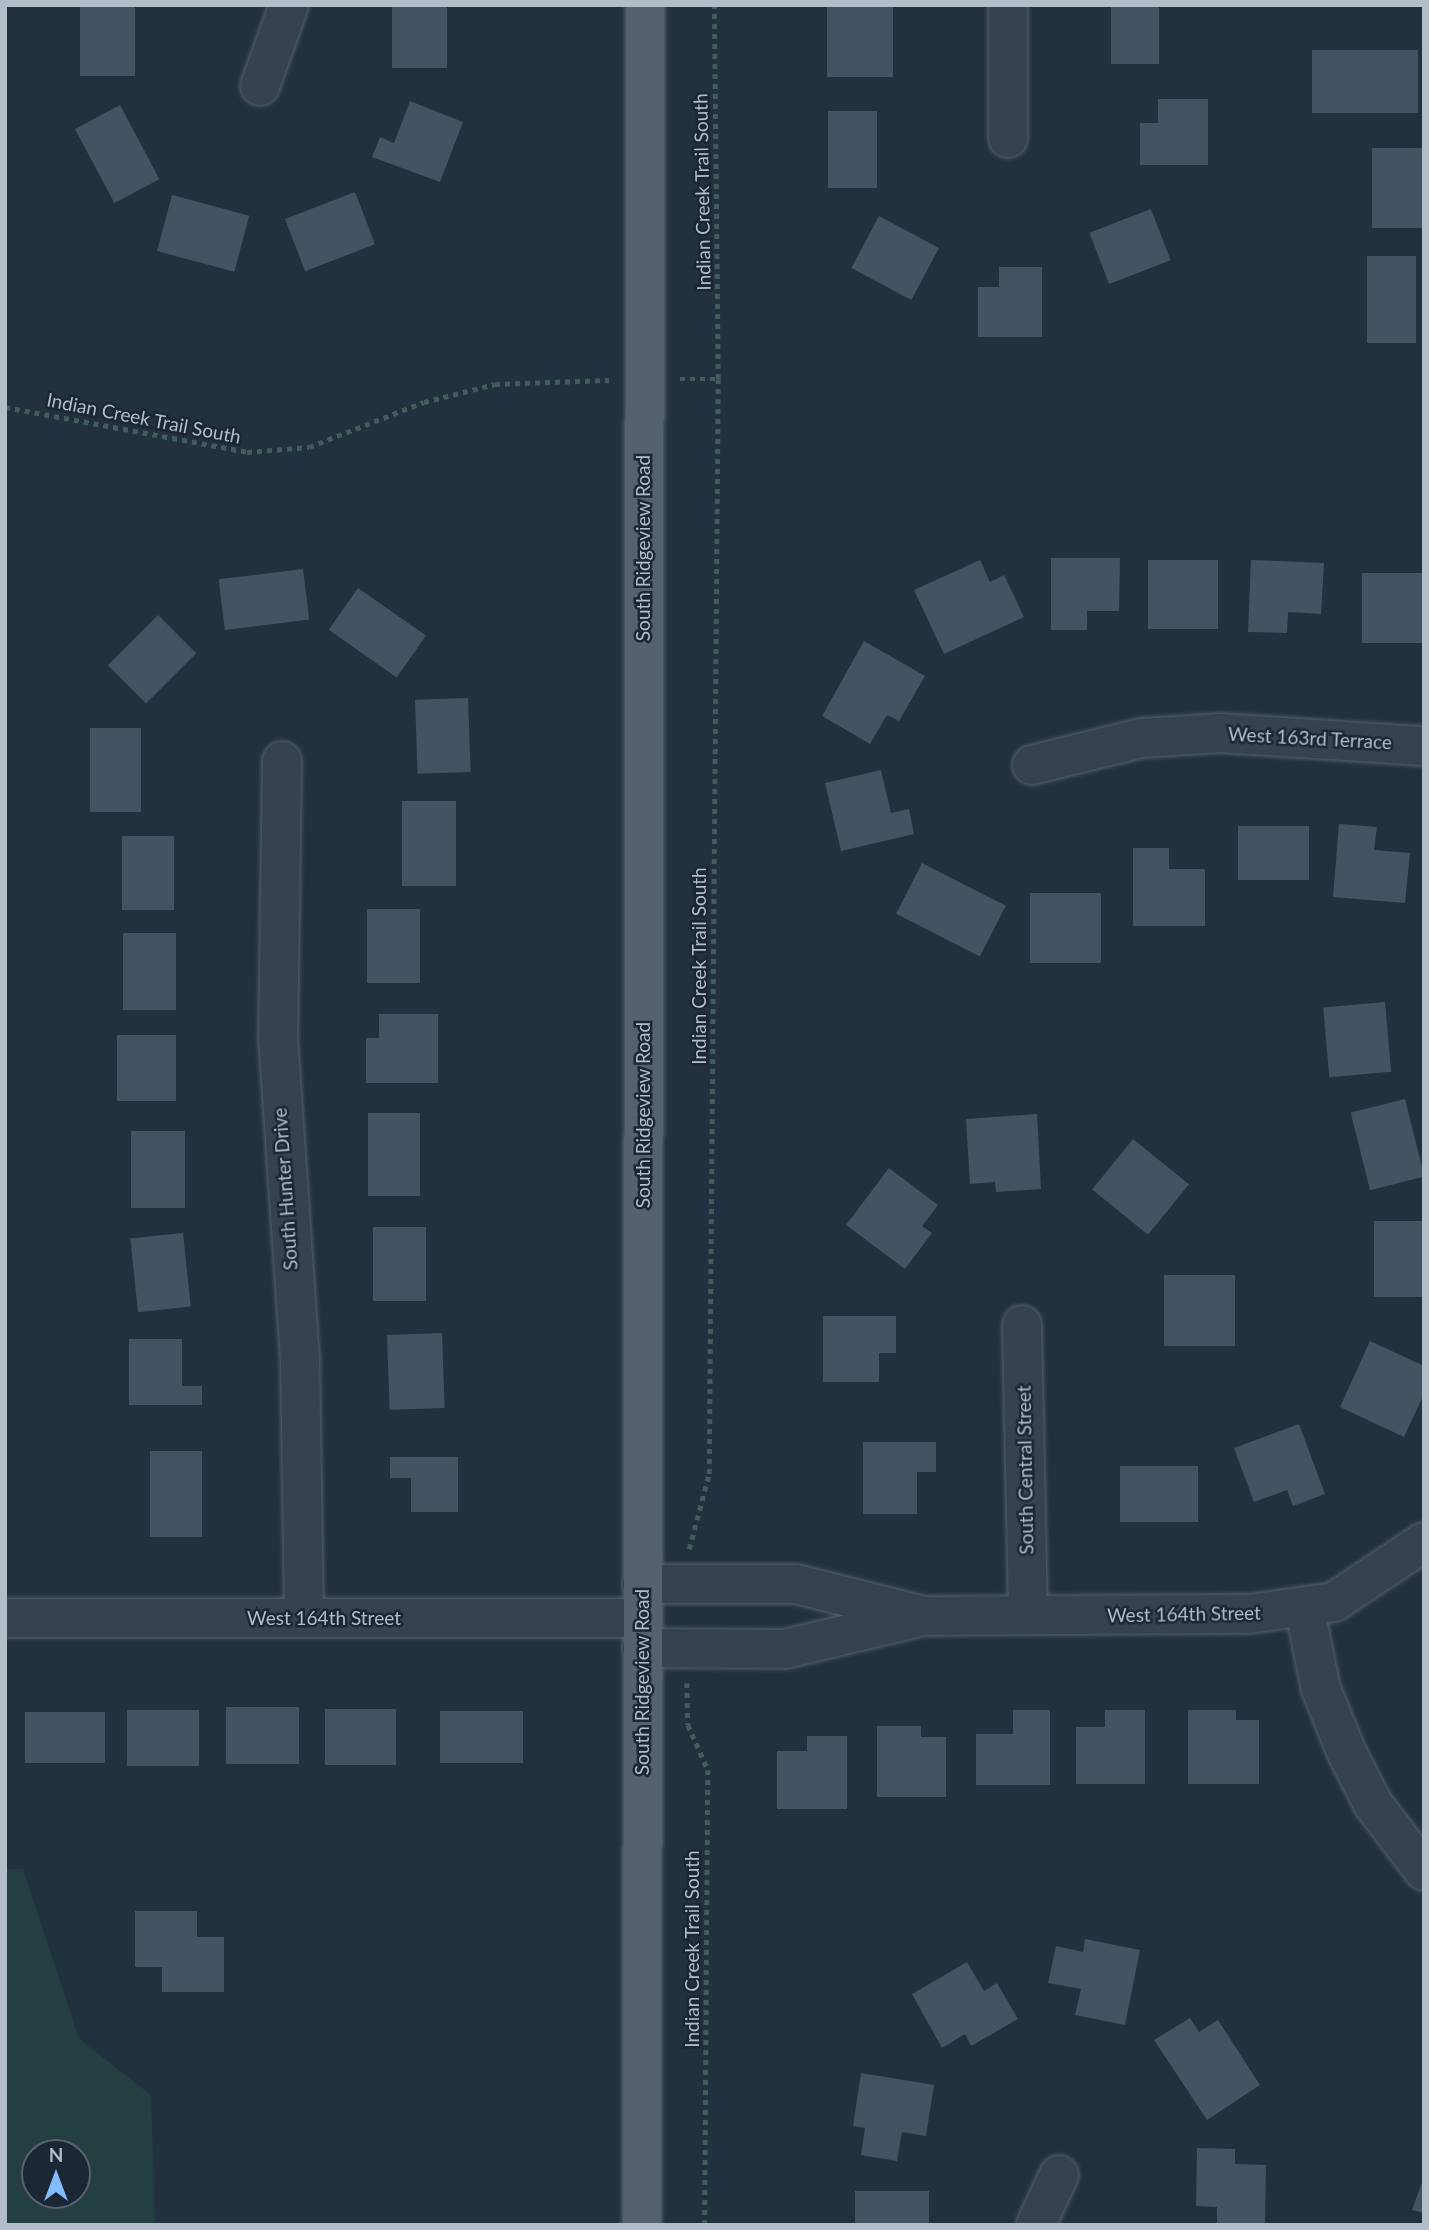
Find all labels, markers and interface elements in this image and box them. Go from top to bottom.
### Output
street label: Indian Creek Trail South [689,93,715,291]
street label: Indian Creek Trail South [45,388,243,448]
street label: South Ridgeview Road [632,455,654,641]
street label: West 163rd Terrace [1227,722,1393,754]
street label: Indian Creek Trail South [688,867,710,1065]
street label: South Ridgeview Road [632,1022,654,1208]
street label: South Hunter Drive [268,1107,302,1271]
street label: South Central Street [1012,1385,1038,1555]
street label: South Ridgeview Road [631,1589,653,1775]
street label: West 164th Street [1107,1601,1261,1627]
street label: West 164th Street [247,1607,401,1629]
street label: Indian Creek Trail South [681,1850,703,2048]
north arrow [21,2139,91,2209]
text: N [49,2143,63,2166]

